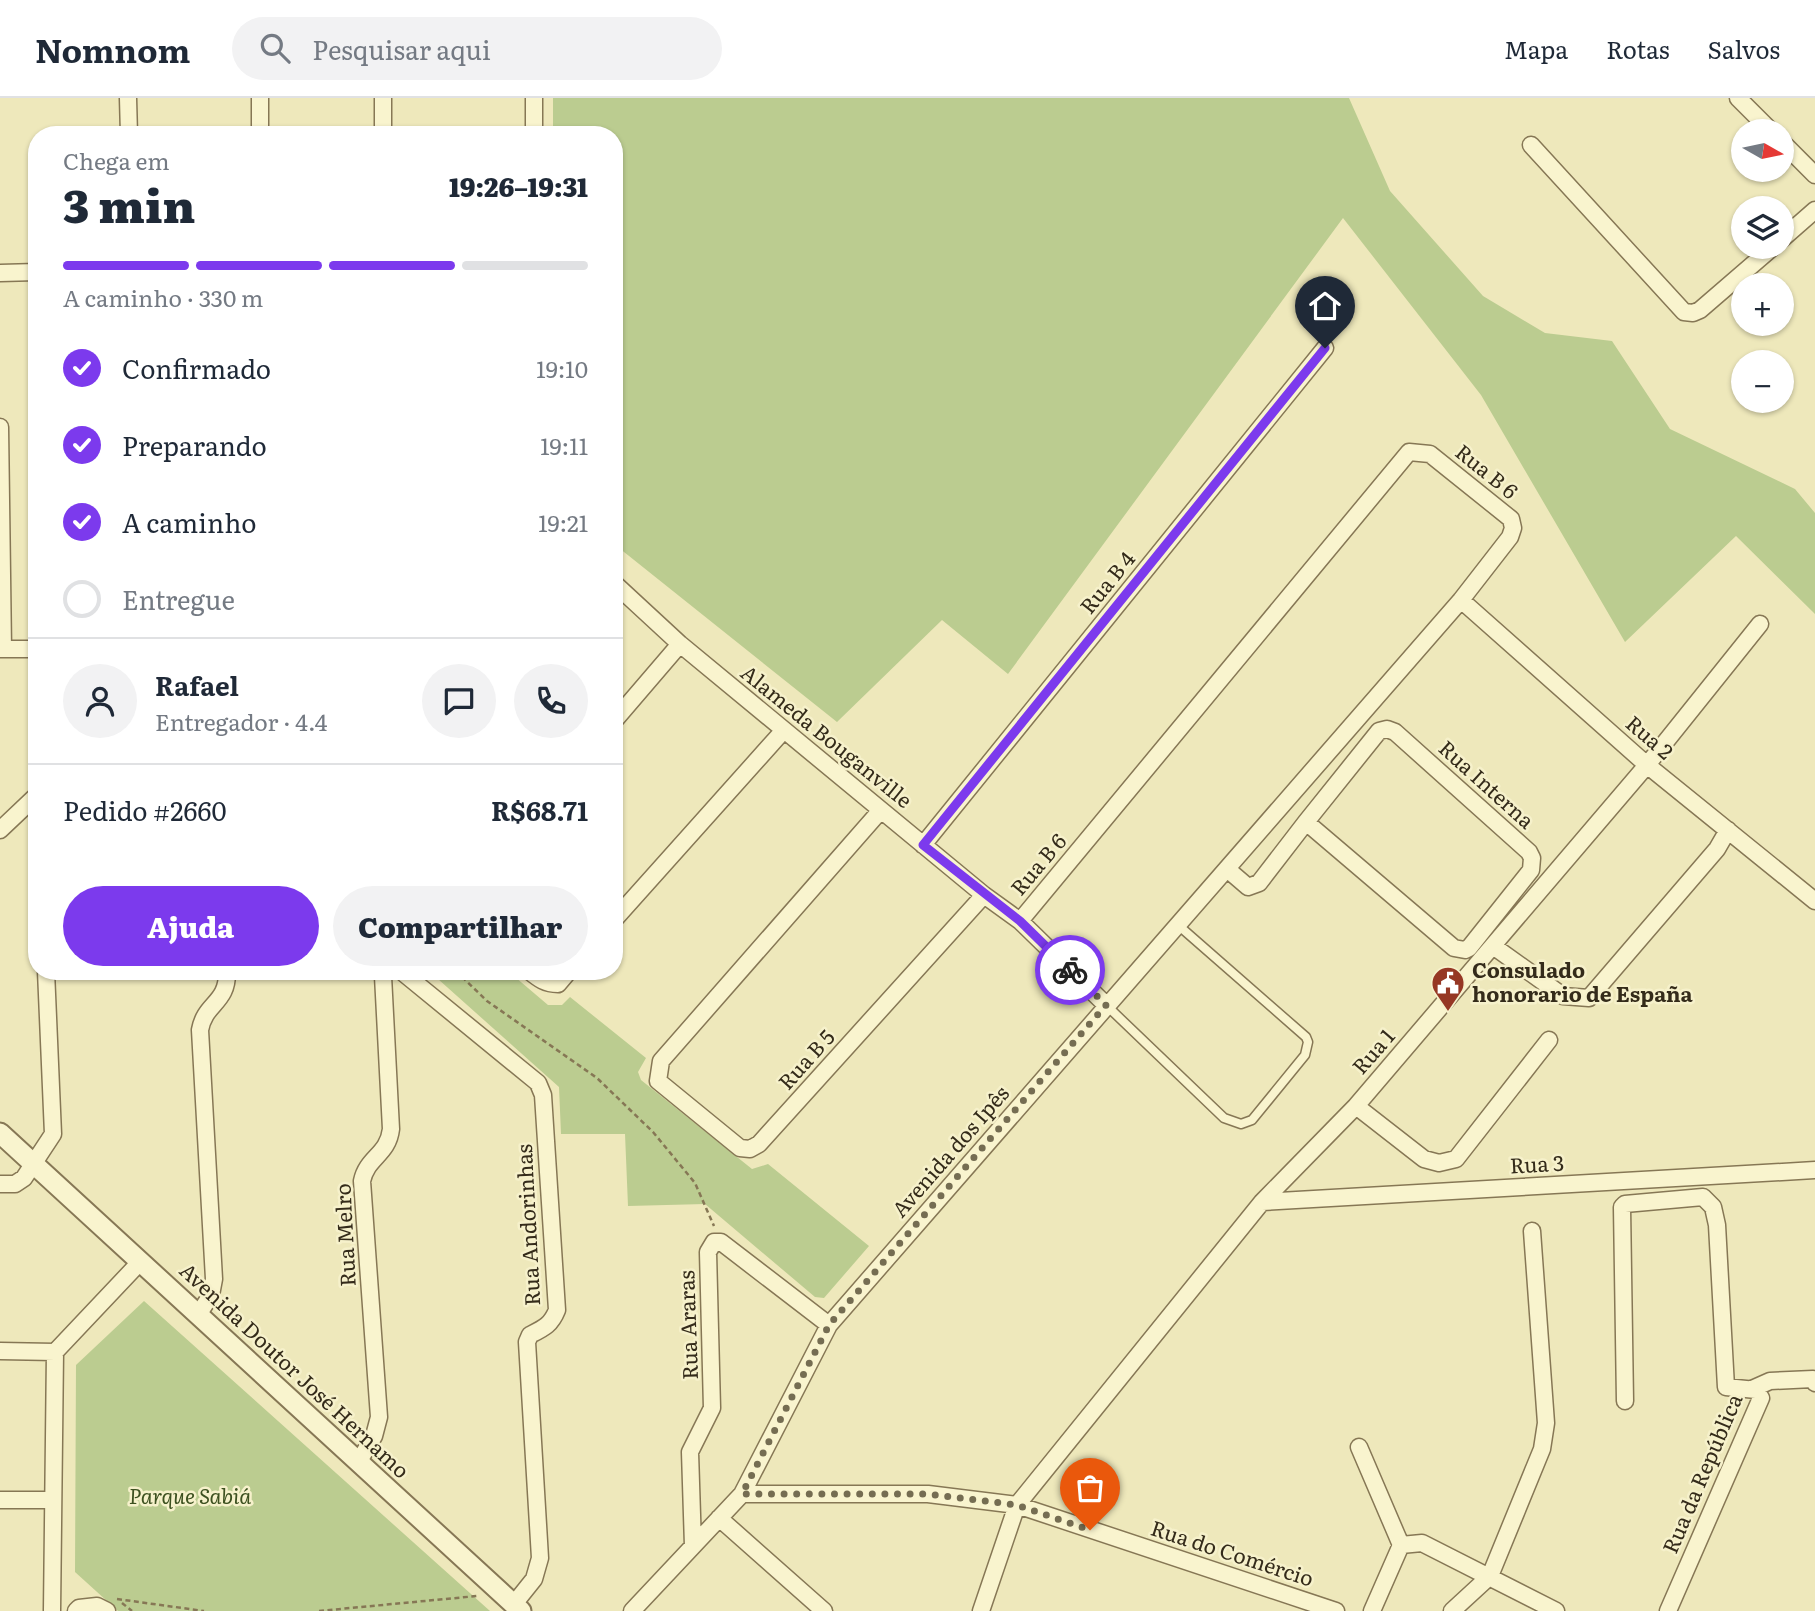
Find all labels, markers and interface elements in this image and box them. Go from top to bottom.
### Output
search box [232,17,722,80]
text: Nomnom [35,24,190,73]
icon: search [256,29,294,67]
text: Pesquisar aqui [312,29,491,68]
text: Mapa [1504,31,1568,66]
text: Rotas [1606,31,1670,66]
text: Salvos [1708,31,1780,66]
north arrow [1731,119,1794,182]
map controls [1731,119,1794,413]
text: Chega em [63,143,170,177]
text: 19:26–19:31 [449,166,588,205]
text: 3 min [63,169,195,237]
button: layers [1731,196,1794,259]
button: + [1731,273,1794,336]
pin [1295,276,1355,348]
text: A caminho · 330 m [63,280,263,314]
icon: home [1306,287,1344,325]
text: Confirmado [122,348,271,387]
icon: check [63,349,101,387]
button: − [1731,350,1794,413]
text: 19:10 [536,351,588,385]
text: Preparando [122,425,267,464]
icon: check [63,426,101,464]
text: 19:11 [540,428,588,462]
street label: Rua B 6 [1450,435,1525,505]
text: A caminho [122,502,256,541]
icon: check [63,503,101,541]
text: 19:21 [538,505,588,539]
street label: Rua B 4 [1071,543,1141,619]
text: Entregue [122,579,235,618]
street label: Alameda Bouganville [735,656,920,814]
button: person [63,664,137,738]
button: chat [422,664,496,738]
button: phone [514,664,588,738]
text: Rafael [155,665,239,704]
text: Entregador · 4.4 [155,704,327,738]
street label: Rua 2 [1620,707,1681,765]
street label: Rua Interna [1433,732,1543,835]
text: Pedido #2660 [63,790,226,829]
text: R$68.71 [491,790,588,829]
street label: Rua B 6 [1002,826,1072,901]
button: Ajuda [63,886,319,966]
button: Compartilhar [333,886,588,966]
courier [1035,935,1105,1005]
icon: bike [1051,951,1089,989]
place label: Consulado honorario de España [1472,953,1694,1008]
public building icon: Consulado honorario de España [1429,964,1467,1013]
street label: Rua 1 [1343,1020,1401,1080]
street label: Rua B 5 [770,1021,841,1095]
street label: Avenida dos Ipês [883,1078,1015,1223]
street label: Rua Andorinhas [507,1143,546,1307]
street label: Rua 3 [1509,1146,1565,1179]
street label: Rua Melro [325,1183,362,1288]
street label: Avenida Doutor José Hernamo [174,1254,417,1484]
street label: Rua Araras [669,1270,704,1380]
street label: Rua da República [1653,1388,1749,1558]
pin [1060,1458,1120,1530]
icon: bag [1071,1469,1109,1507]
park label: Parque Sabiá [129,1479,251,1510]
street label: Rua do Comércio [1147,1511,1318,1593]

